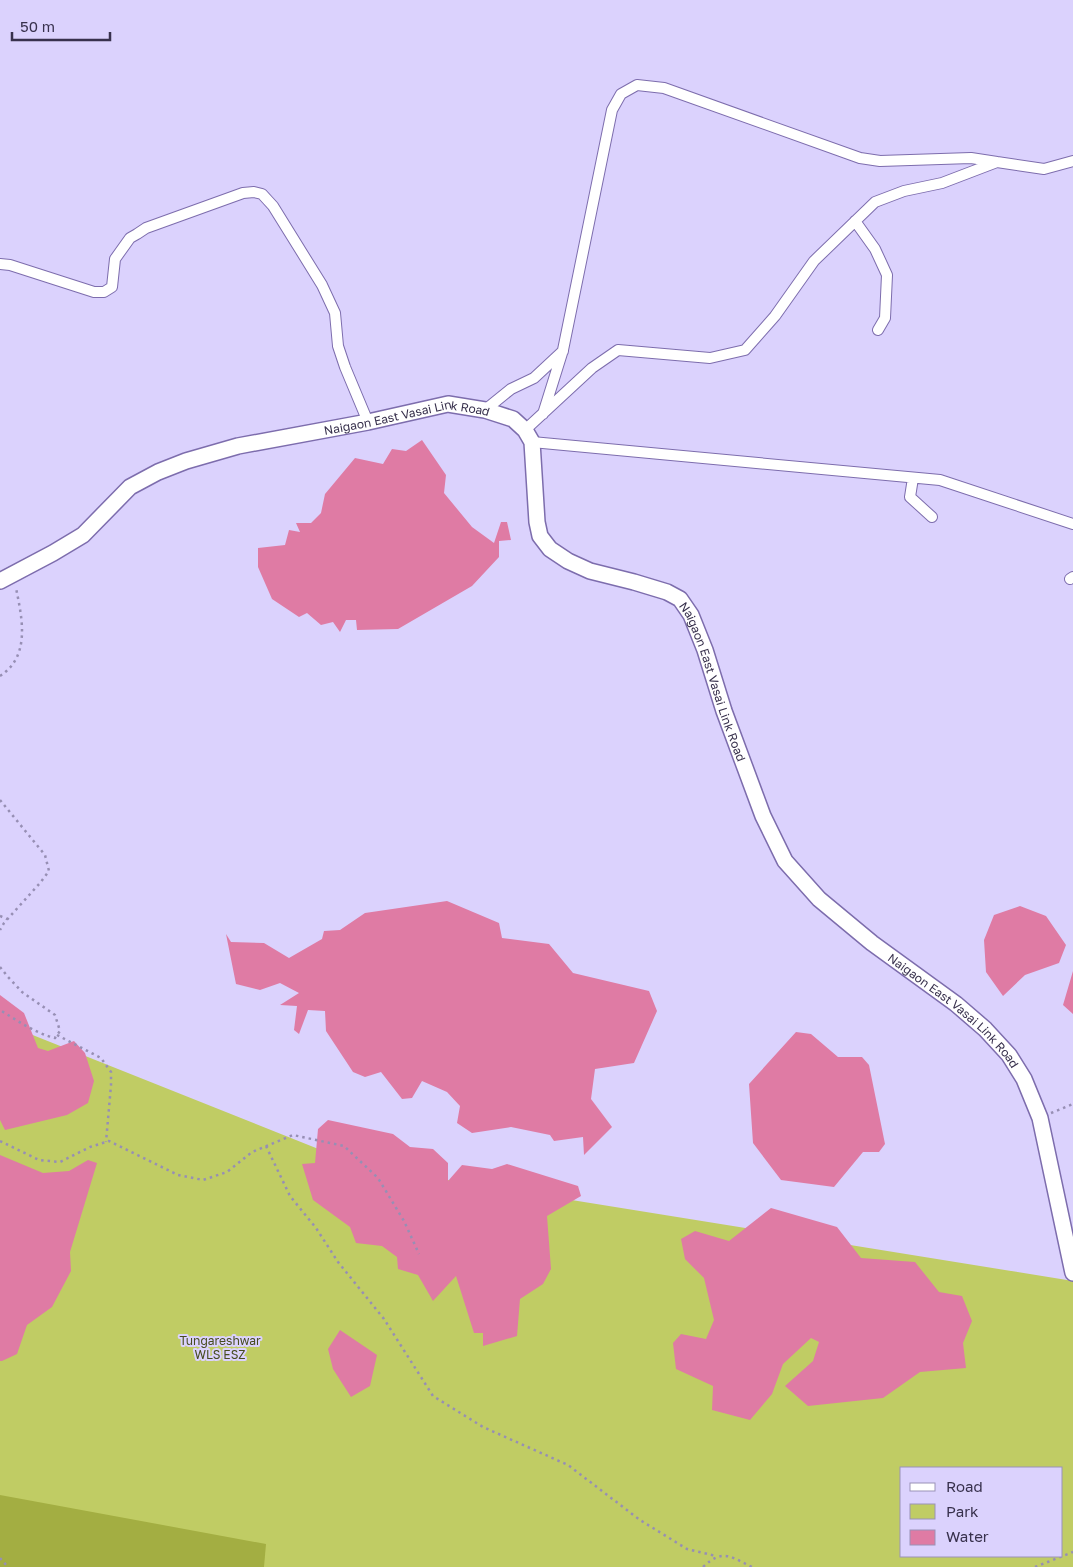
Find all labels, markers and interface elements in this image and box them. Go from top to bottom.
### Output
scale bar [12,10,110,42]
text: 50 m [20,17,55,35]
street label: Naigaon East Vasai Link Road [322,396,492,438]
street label: Naigaon East Vasai Link Road [677,599,749,763]
street label: Naigaon East Vasai Link Road [885,950,1023,1070]
park label: Tungareshwar WLS ESZ [179,1333,261,1362]
legend [900,1467,1063,1557]
text: Road [946,1477,983,1495]
text: Park [946,1502,979,1520]
text: Water [946,1527,989,1545]

